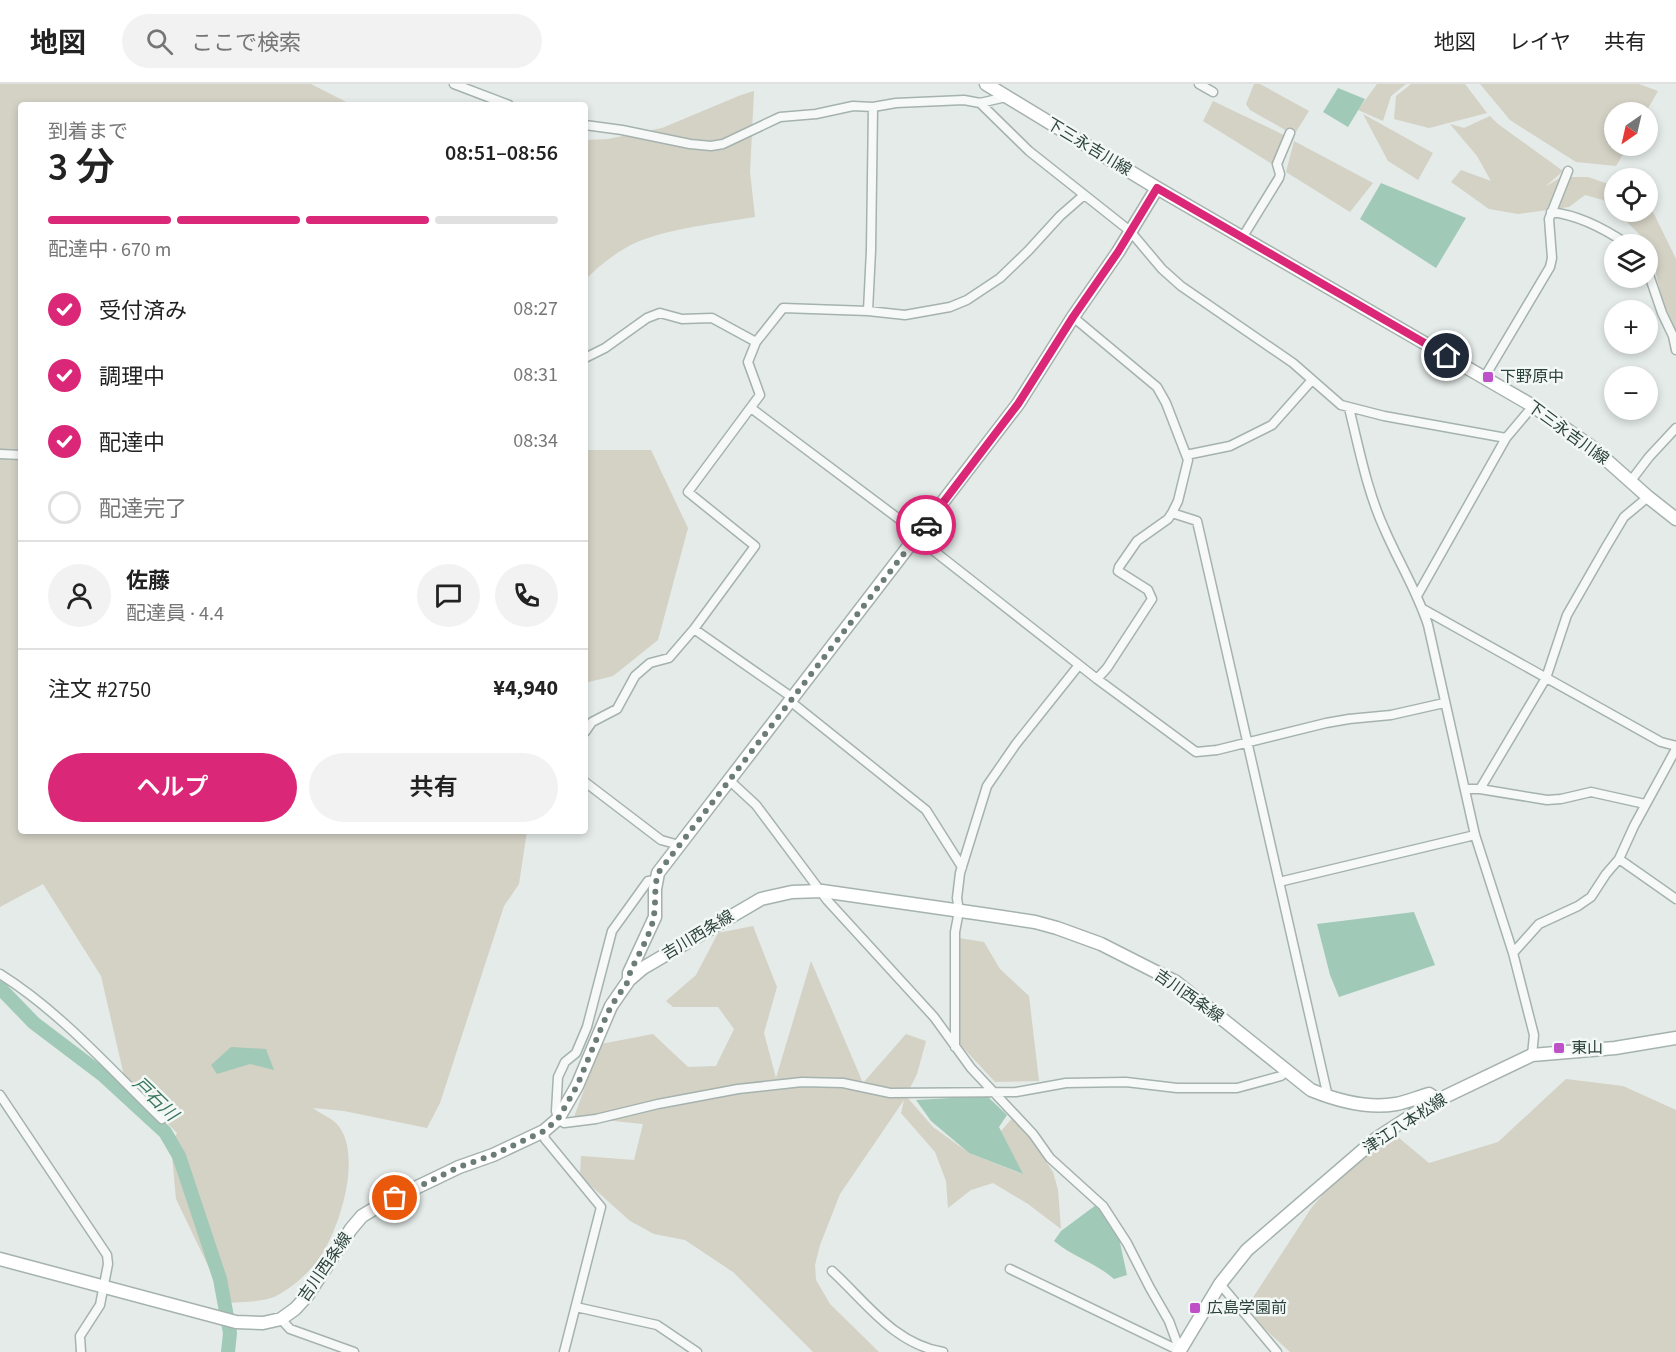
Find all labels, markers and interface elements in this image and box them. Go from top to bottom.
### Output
search box [122,14,542,68]
text: 地図 [30,23,86,63]
icon: search [143,25,176,58]
text: ここで検索 [191,27,301,59]
text: 地図 [1434,27,1476,57]
text: レイヤ [1509,27,1571,57]
text: 共有 [1604,27,1646,57]
north arrow [1604,102,1658,156]
map controls [1604,102,1658,420]
street label: 下三永吉川線 [1042,113,1136,181]
text: 到着まで [48,118,128,146]
text: 08:51–08:56 [445,137,558,169]
text: 3 分 [48,140,115,196]
button: locate [1604,168,1658,222]
button: layers [1604,234,1658,288]
text: 配達中 · 670 m [48,236,171,264]
icon: check [48,293,81,326]
text: 受付済み [99,295,187,327]
text: 08:27 [513,295,558,323]
button: + [1604,300,1658,354]
pin [1421,330,1472,381]
icon: home [1430,339,1463,372]
icon: check [48,359,81,392]
text: 調理中 [99,361,165,393]
text: 08:31 [513,361,558,389]
place label: 下野原中 [1500,366,1564,388]
button: − [1604,366,1658,420]
marker: 下野原中 [1481,370,1495,384]
street label: 下三永吉川線 [1523,396,1613,470]
icon: check [48,425,81,458]
text: 配達中 [99,427,165,459]
text: 08:34 [513,427,558,455]
text: 配達完了 [99,493,187,525]
courier [896,495,956,555]
icon: car [910,509,943,542]
button: person [48,564,111,627]
button: chat [417,564,480,627]
button: phone [495,564,558,627]
text: 佐藤 [126,565,170,597]
text: 配達員 · 4.4 [126,600,224,628]
text: ¥4,940 [493,672,558,704]
text: 注文 #2750 [48,674,151,706]
button: ヘルプ [48,753,297,822]
button: 共有 [309,753,558,822]
street label: 吉川西条線 [658,905,738,965]
street label: 吉川西条線 [1150,964,1228,1028]
place label: 東山 [1571,1037,1603,1059]
marker: 東山 [1552,1041,1566,1055]
water label: 戸石川 [127,1071,185,1128]
street label: 津江八本松線 [1359,1089,1451,1159]
pin [369,1172,420,1223]
icon: bag [378,1181,411,1214]
street label: 吉川西条線 [293,1228,357,1306]
place label: 広島学園前 [1207,1297,1287,1319]
marker: 広島学園前 [1188,1301,1202,1315]

